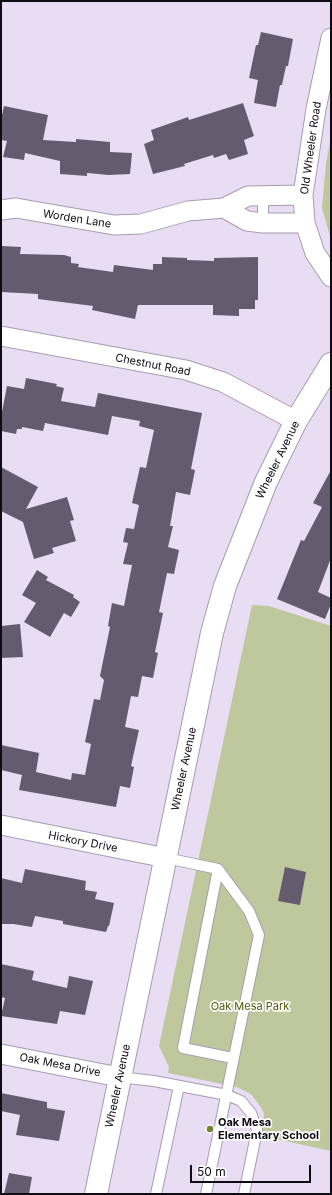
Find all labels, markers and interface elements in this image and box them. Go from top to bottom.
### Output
street label: Old Wheeler Road [298,101,324,195]
street label: Worden Lane [42,207,112,231]
street label: Chestnut Road [114,351,192,379]
street label: Wheeler Avenue [253,419,303,501]
street label: Wheeler Avenue [169,726,199,812]
street label: Hickory Drive [47,829,119,855]
park label: Oak Mesa Park [211,1000,289,1014]
street label: Wheeler Avenue [103,1043,133,1129]
street label: Oak Mesa Drive [18,1051,102,1079]
place label: Oak Mesa Elementary School [218,1116,319,1142]
marker: Oak Mesa Elementary School [205,1124,215,1134]
scale bar [192,1157,313,1183]
text: 50 m [197,1164,226,1179]

